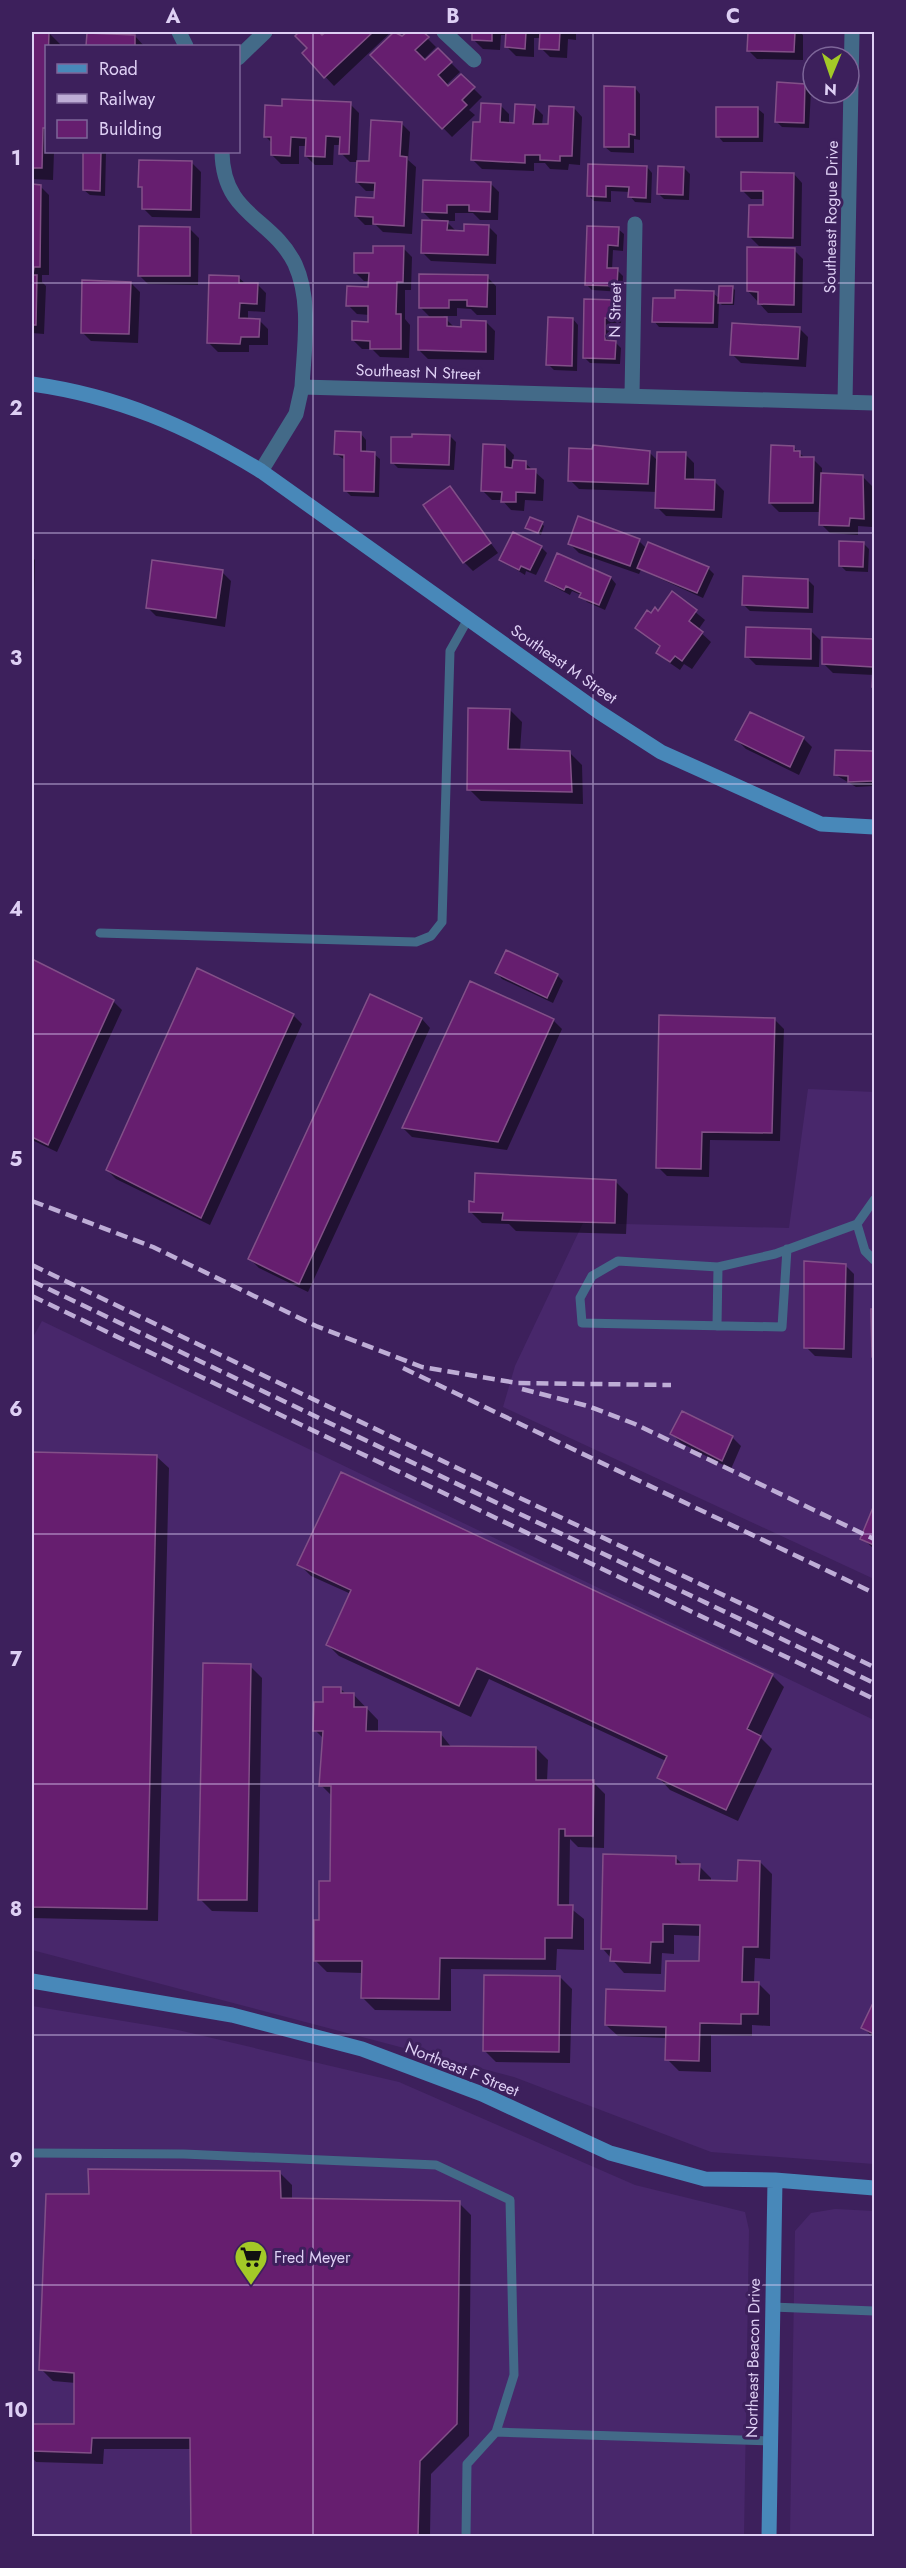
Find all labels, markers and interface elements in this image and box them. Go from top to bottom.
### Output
text: A [165,2,181,31]
text: B [446,2,460,31]
text: C [726,2,740,31]
legend [45,45,240,153]
north arrow [801,45,861,105]
text: Road [99,56,138,82]
text: N [824,78,837,101]
text: Railway [99,86,155,112]
text: Building [99,116,162,142]
street label: Southeast Rogue Drive [818,140,844,294]
text: 1 [11,144,21,173]
street label: N Street [603,282,627,338]
street label: Southeast N Street [355,358,481,386]
text: 2 [9,394,23,423]
street label: Southeast M Street [506,619,622,709]
text: 3 [10,644,22,673]
text: 4 [9,895,23,924]
text: 5 [10,1145,23,1174]
text: 6 [9,1395,23,1424]
text: 7 [10,1645,23,1674]
text: 8 [10,1895,22,1924]
street label: Northeast F Street [402,2036,522,2102]
text: 9 [9,2146,23,2175]
supermarket icon: Fred Meyer [233,2239,269,2286]
place label: Fred Meyer [274,2246,351,2269]
street label: Northeast Beacon Drive [740,2278,766,2438]
text: 10 [4,2396,28,2425]

